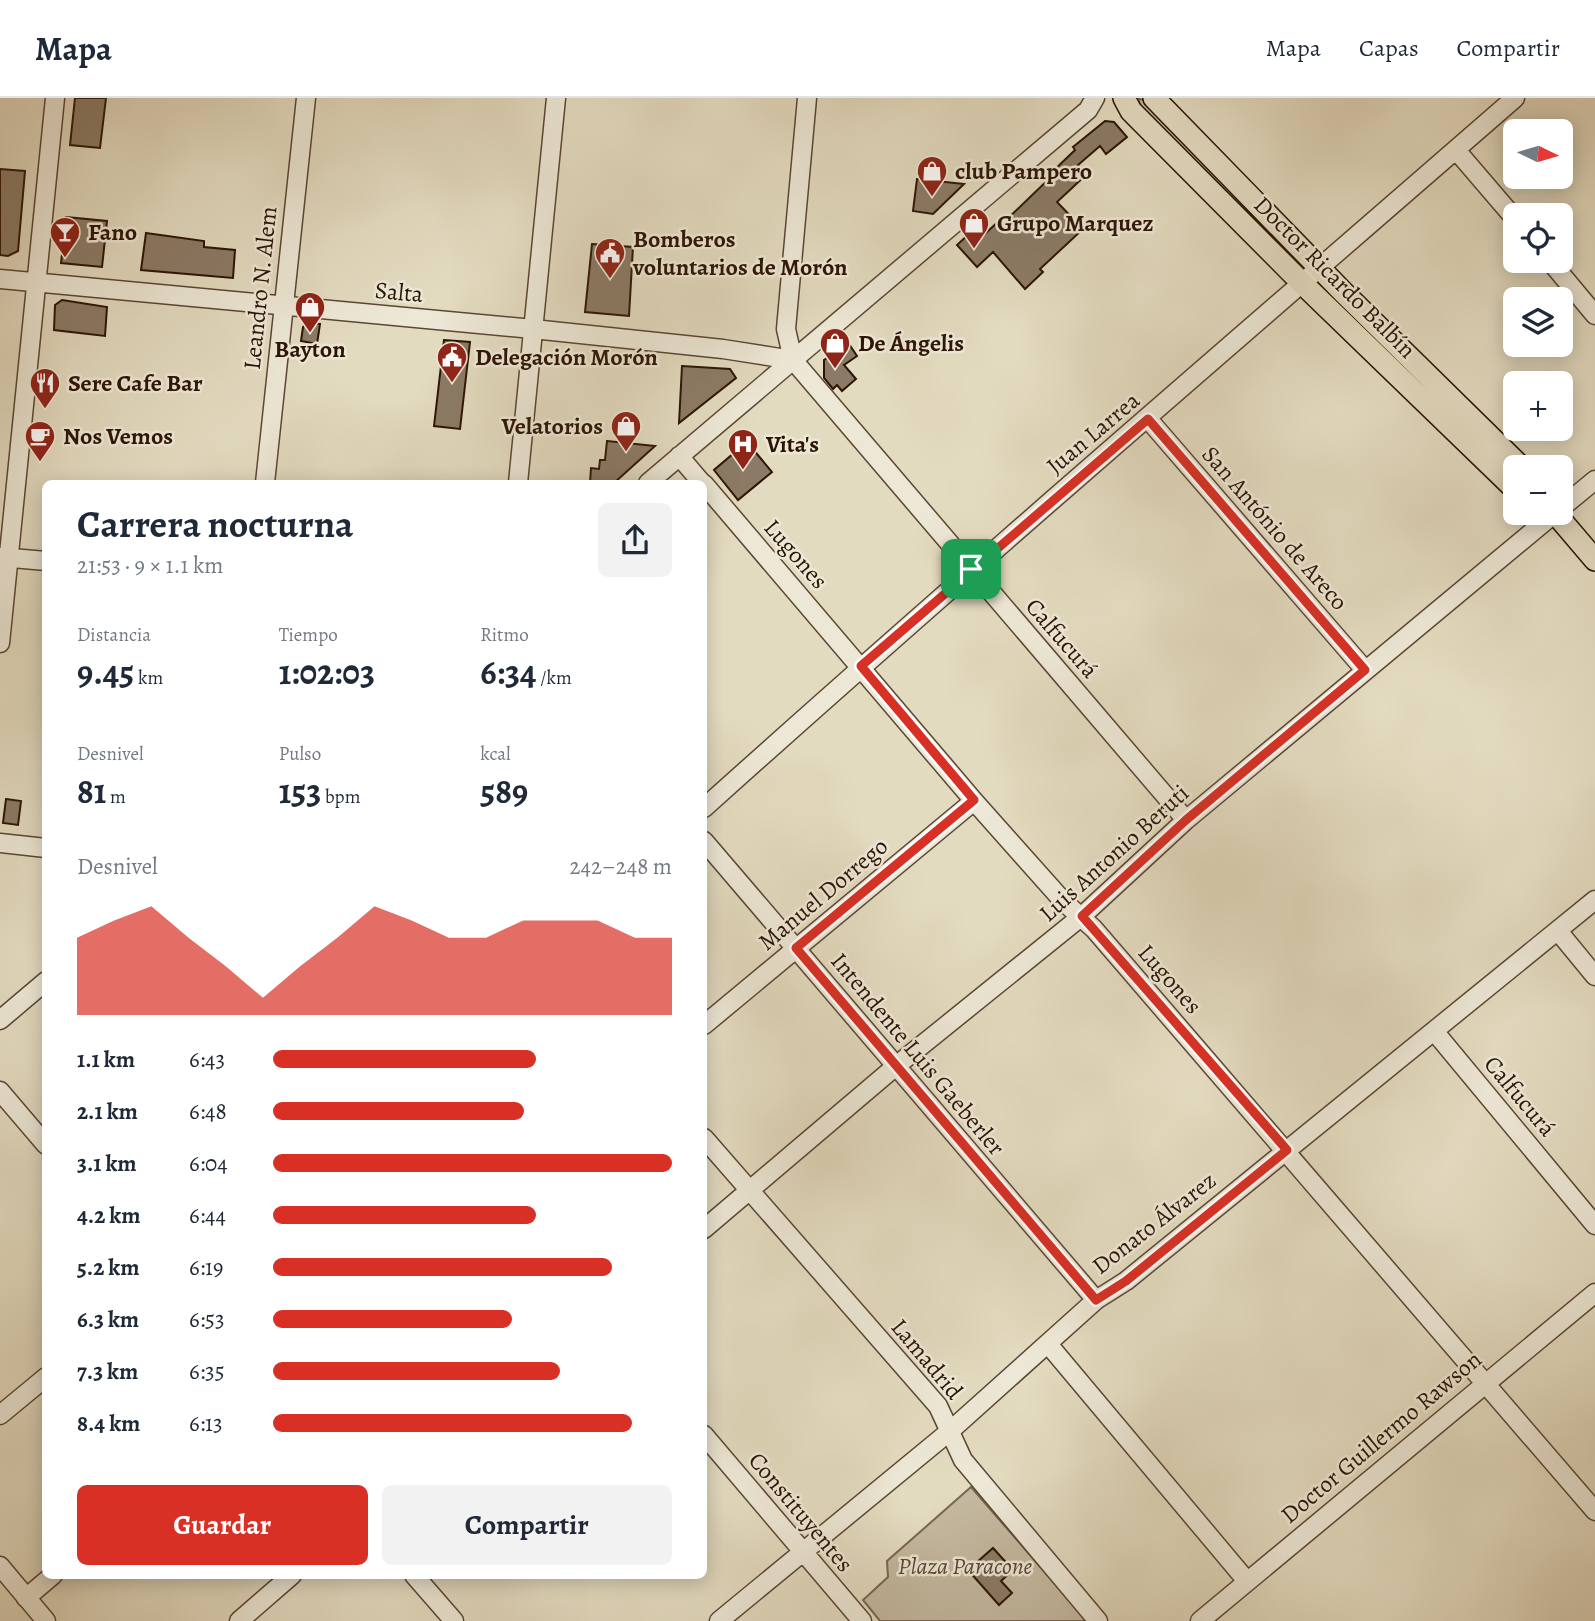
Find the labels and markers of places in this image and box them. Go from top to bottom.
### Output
shop icon: club Pampero [915,154,949,198]
place label: club Pampero [955,155,1092,187]
shop icon: Grupo Marquez [957,206,991,250]
place label: Grupo Marquez [997,207,1153,239]
bar icon: Fano [48,215,82,259]
place label: Fano [88,216,137,248]
place label: Bomberos voluntarios de Morón [632,223,848,283]
public building icon: Bomberos voluntarios de Morón [593,236,627,280]
shop icon: Bayton [293,290,327,334]
shop icon: De Ángelis [818,326,852,370]
place label: De Ángelis [858,327,964,359]
place label: Bayton [274,333,346,365]
public building icon: Delegación Morón [435,340,469,384]
place label: Delegación Morón [475,341,658,373]
restaurant icon: Sere Cafe Bar [28,366,62,410]
place label: Sere Cafe Bar [68,367,203,399]
shop icon: Velatorios [609,409,643,453]
place label: Velatorios [500,410,603,442]
cafe icon: Nos Vemos [23,419,57,463]
place label: Nos Vemos [63,420,173,452]
hospital icon: Vita's [726,427,760,471]
place label: Vita's [765,428,819,460]
pin [941,539,1001,599]

